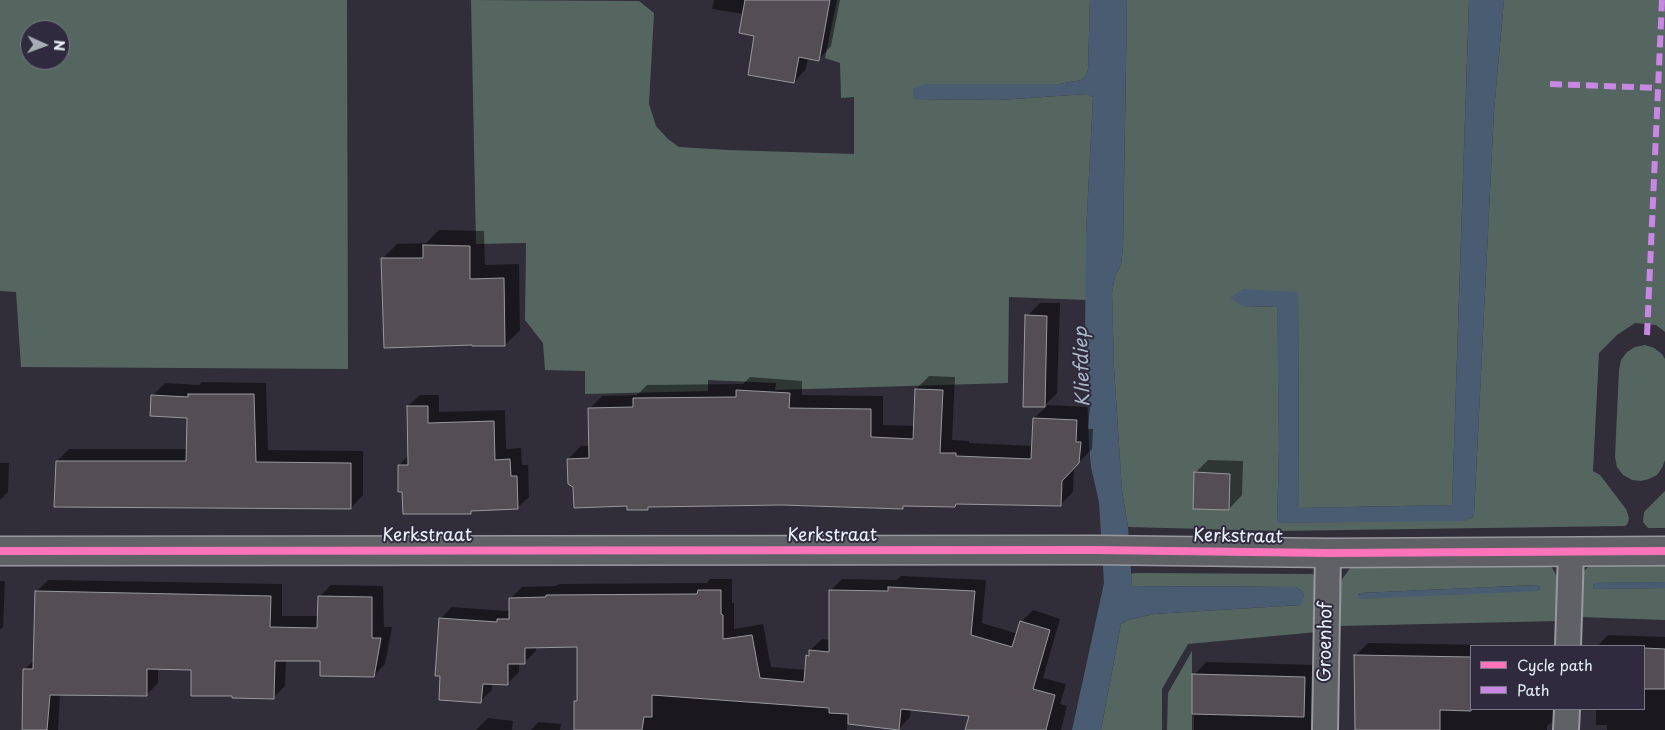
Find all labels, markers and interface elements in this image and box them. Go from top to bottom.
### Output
north arrow [20,20,70,70]
text: N [49,40,70,51]
water label: Kliefdiep [1070,327,1096,407]
street label: Kerkstraat [382,525,472,547]
street label: Kerkstraat [787,525,877,547]
street label: Kerkstraat [1193,525,1283,549]
street label: Groenhof [1315,602,1337,682]
legend [1470,645,1645,710]
text: Cycle path [1517,653,1593,676]
text: Path [1517,678,1549,701]

